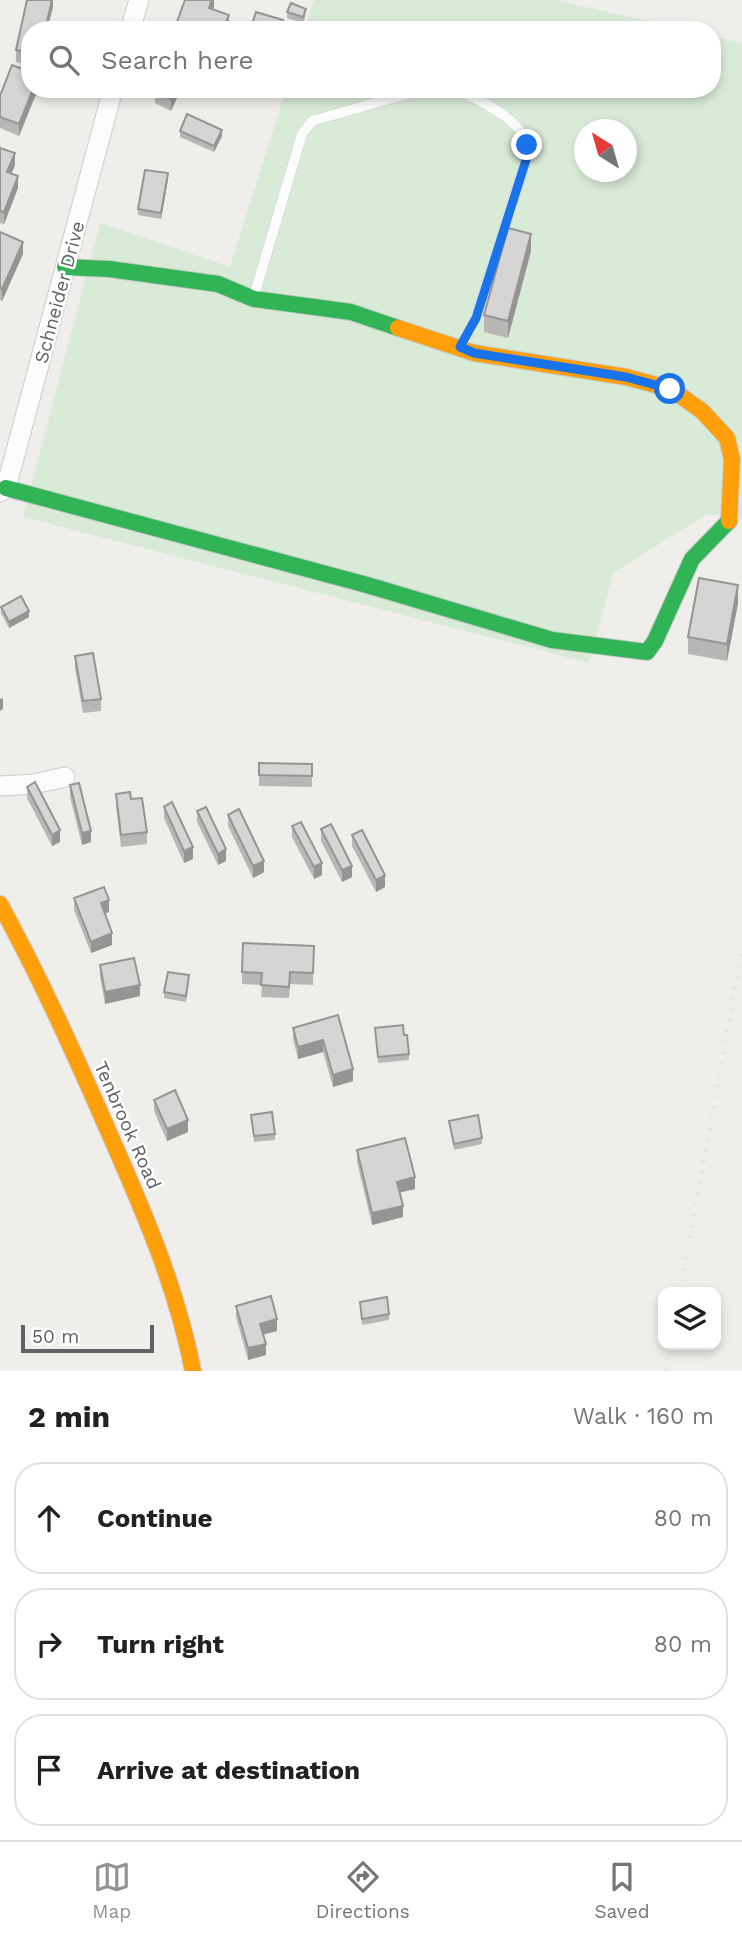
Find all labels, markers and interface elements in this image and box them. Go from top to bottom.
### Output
search box [21,21,721,98]
icon: search [45,41,83,79]
text: Search here [101,45,253,75]
north arrow [574,119,637,182]
route end [511,129,542,160]
street label: Schneider Drive [29,218,90,366]
route start [654,373,685,404]
street label: Tenbrook Road [89,1058,166,1193]
map controls [658,1287,721,1350]
button: layers [658,1287,721,1350]
scale bar [21,1322,154,1354]
text: 50 m [32,1325,79,1348]
text: 2 min [28,1399,110,1434]
text: Walk · 160 m [573,1403,714,1430]
icon: ahead [30,1499,68,1537]
text: Continue [97,1503,213,1533]
text: 80 m [654,1505,712,1532]
icon: right [30,1625,68,1663]
text: Turn right [97,1629,224,1659]
text: 80 m [654,1631,712,1658]
icon: arrive [30,1751,68,1789]
text: Arrive at destination [97,1755,360,1785]
tab: Map [92,1858,131,1923]
tab: Directions [316,1858,410,1923]
tab: Saved [594,1858,650,1923]

